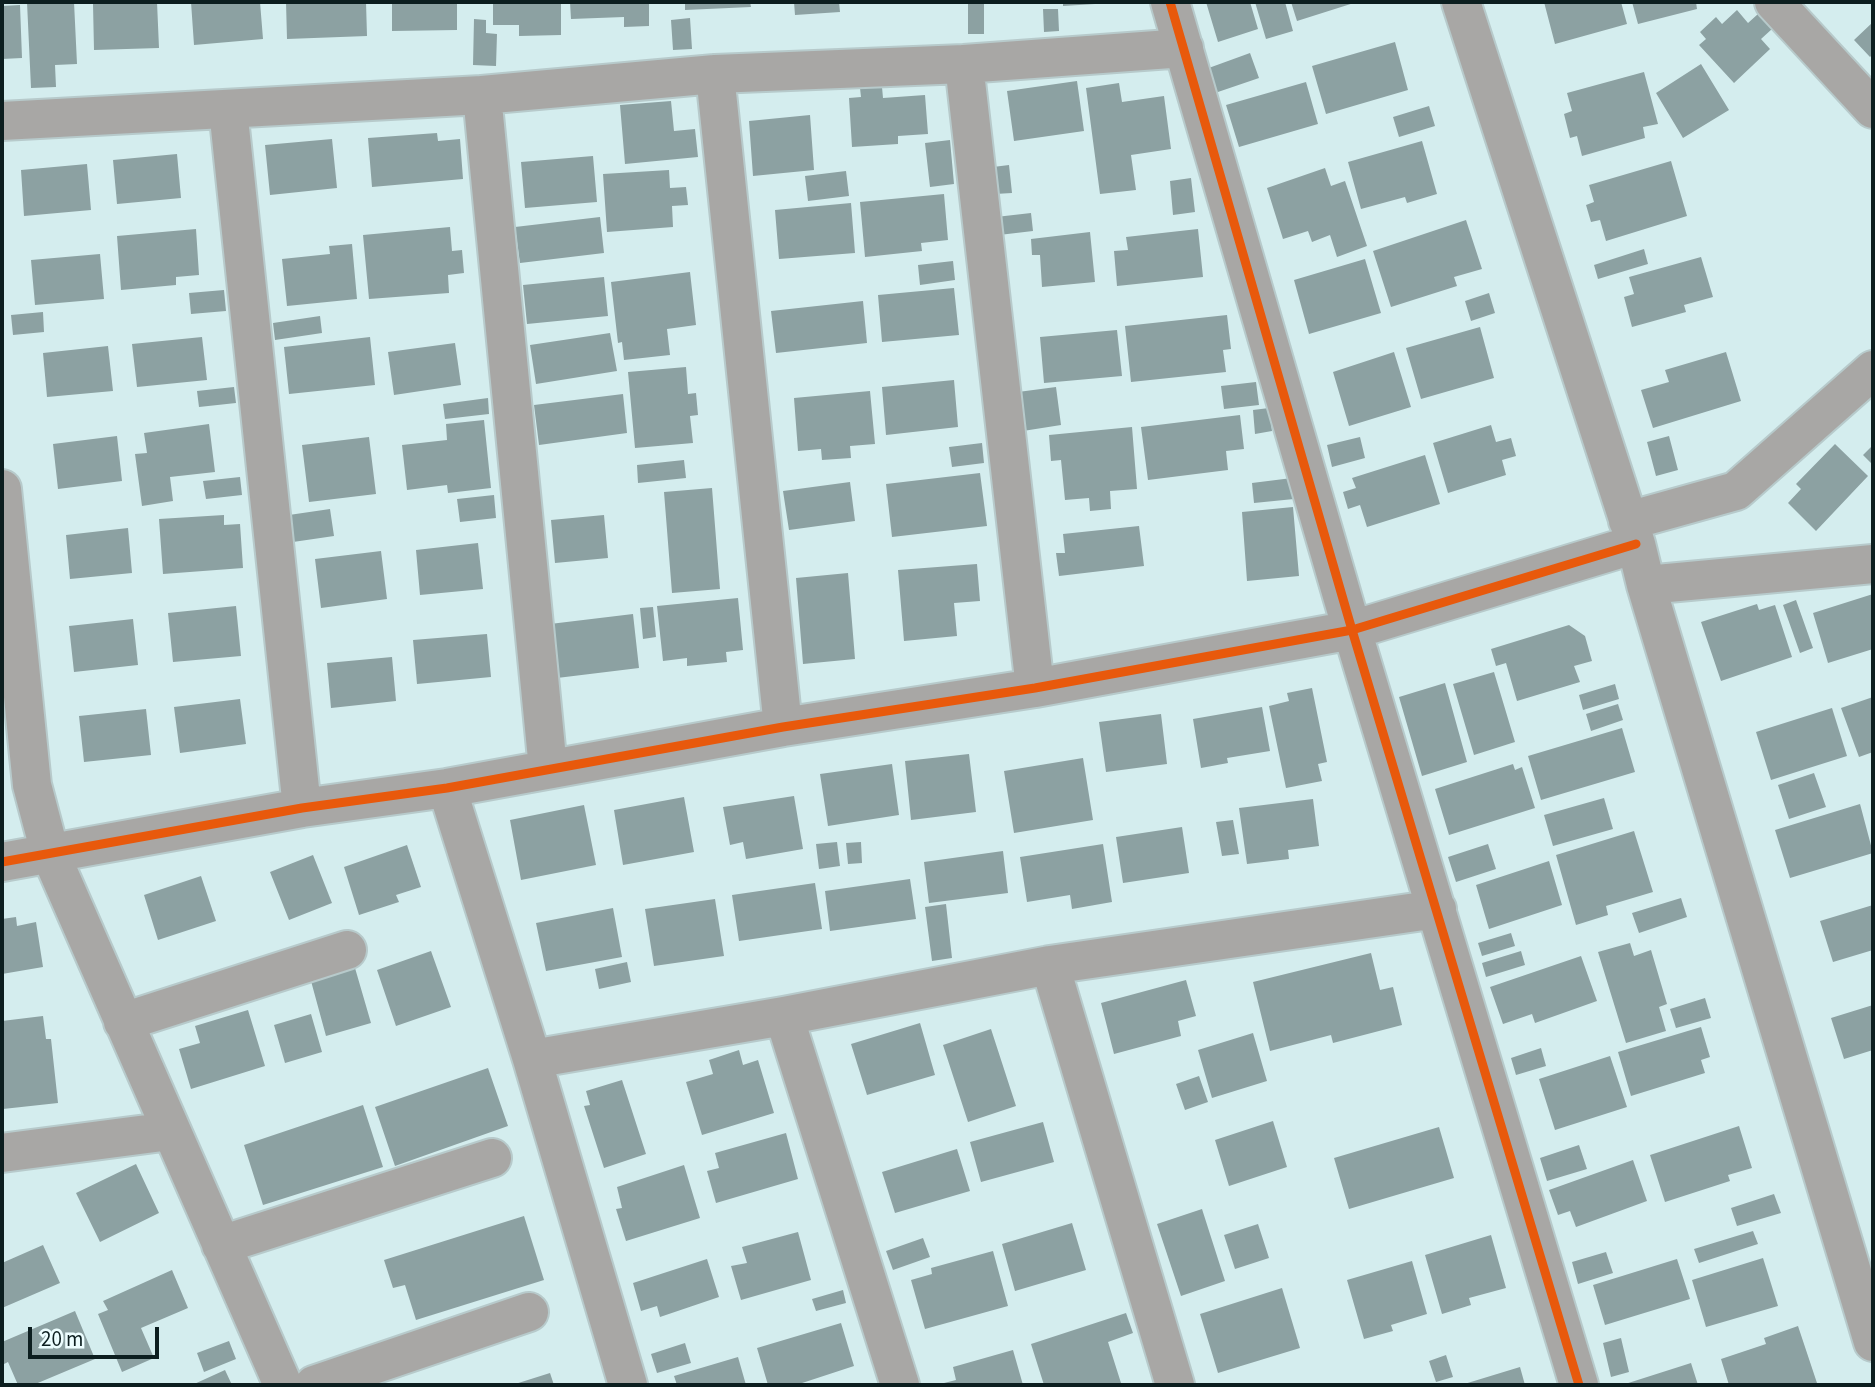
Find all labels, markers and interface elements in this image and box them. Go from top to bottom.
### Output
scale bar [32,1314,163,1358]
text: 20 m [41,1324,83,1354]

